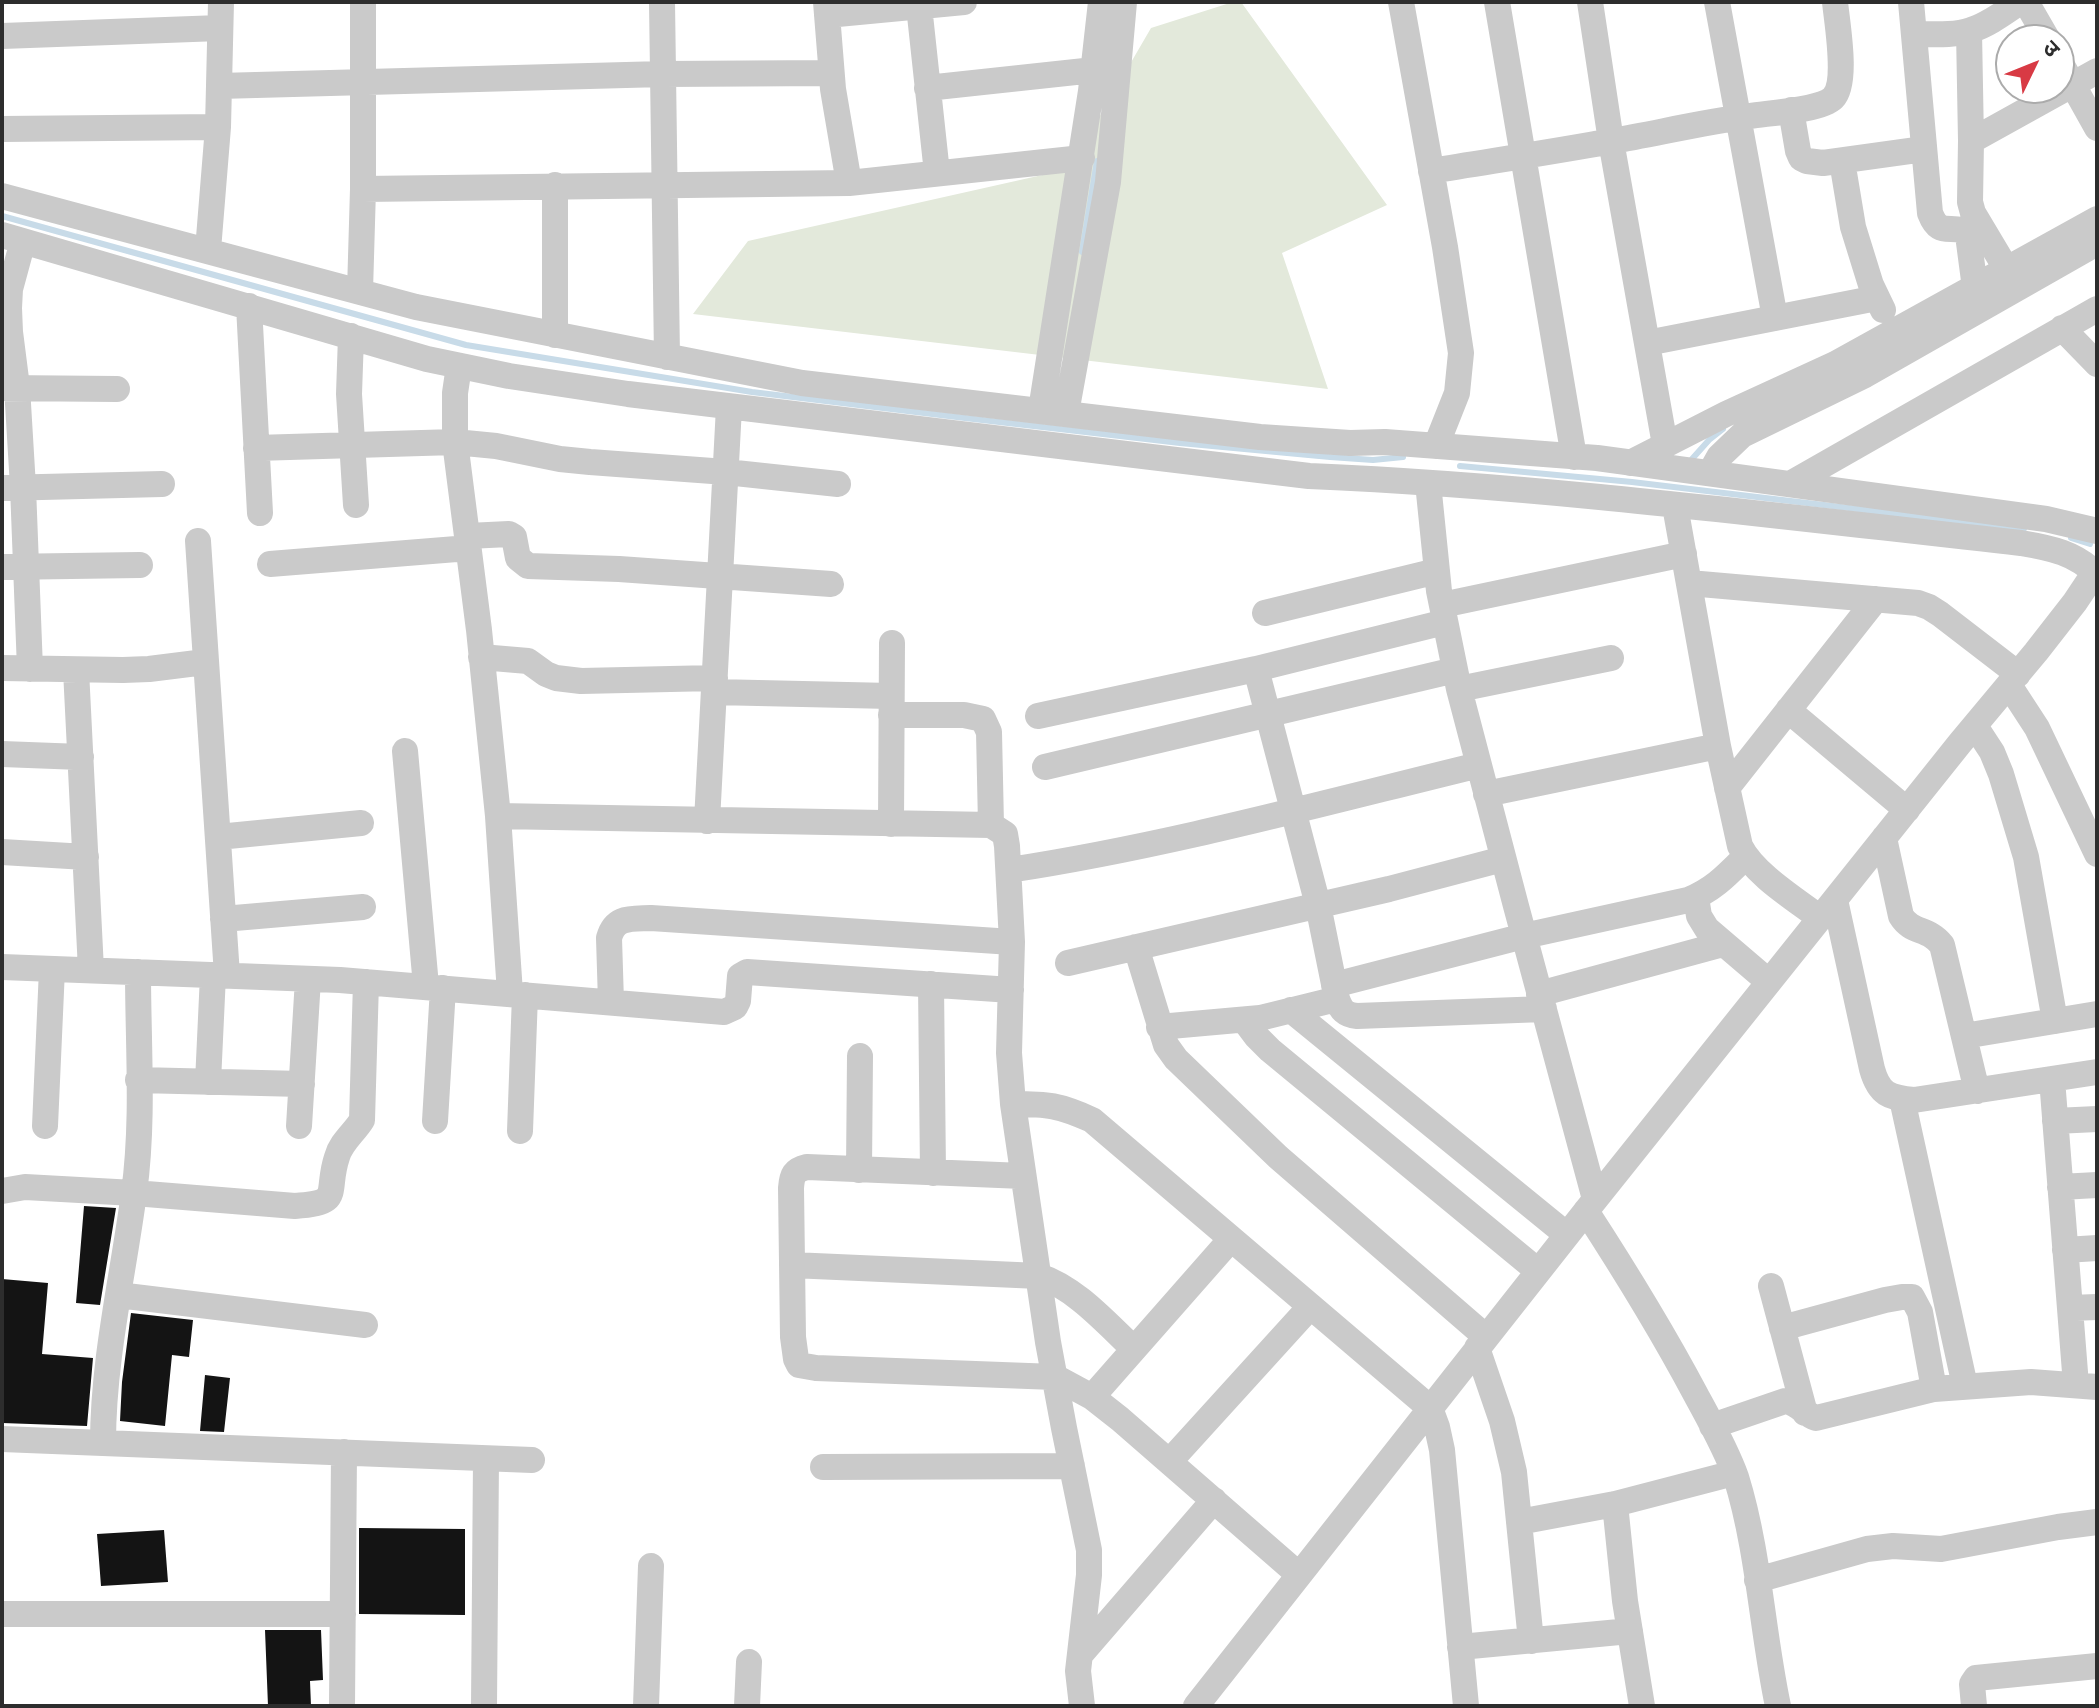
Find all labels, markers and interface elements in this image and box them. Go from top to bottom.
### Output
north arrow [1995,24,2075,104]
text: उ [2039,37,2064,61]

